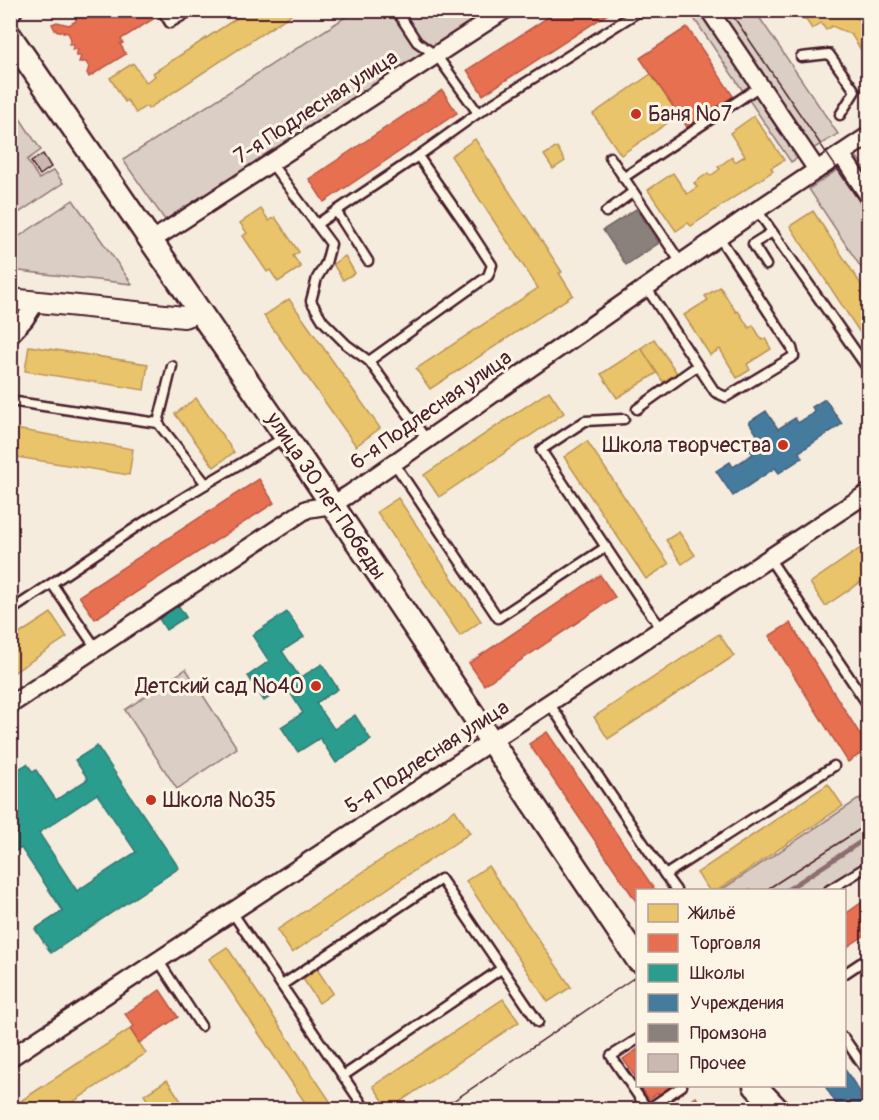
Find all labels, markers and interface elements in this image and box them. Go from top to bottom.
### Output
street label: 7-я Подлесная улица [229,44,403,170]
place label: Баня №7 [648,101,732,128]
marker: Баня №7 [629,107,643,121]
street label: 6-я Подлесная улица [345,344,517,476]
street label: улица 30 лет Победы [259,406,392,585]
place label: Школа творчества [602,432,771,459]
marker: Школа творчества [776,438,790,452]
place label: Детский сад №40 [134,673,304,700]
marker: Детский сад №40 [309,679,323,693]
street label: 5-я Подлесная улица [340,694,514,820]
place label: Школа №35 [163,787,276,814]
marker: Школа №35 [144,793,158,807]
legend [636,889,846,1087]
text: Жильё [687,902,736,925]
text: Торговля [690,932,761,955]
text: Школы [690,962,745,985]
text: Учреждения [690,992,784,1015]
text: Промзона [690,1022,767,1045]
text: Прочее [690,1052,746,1075]

